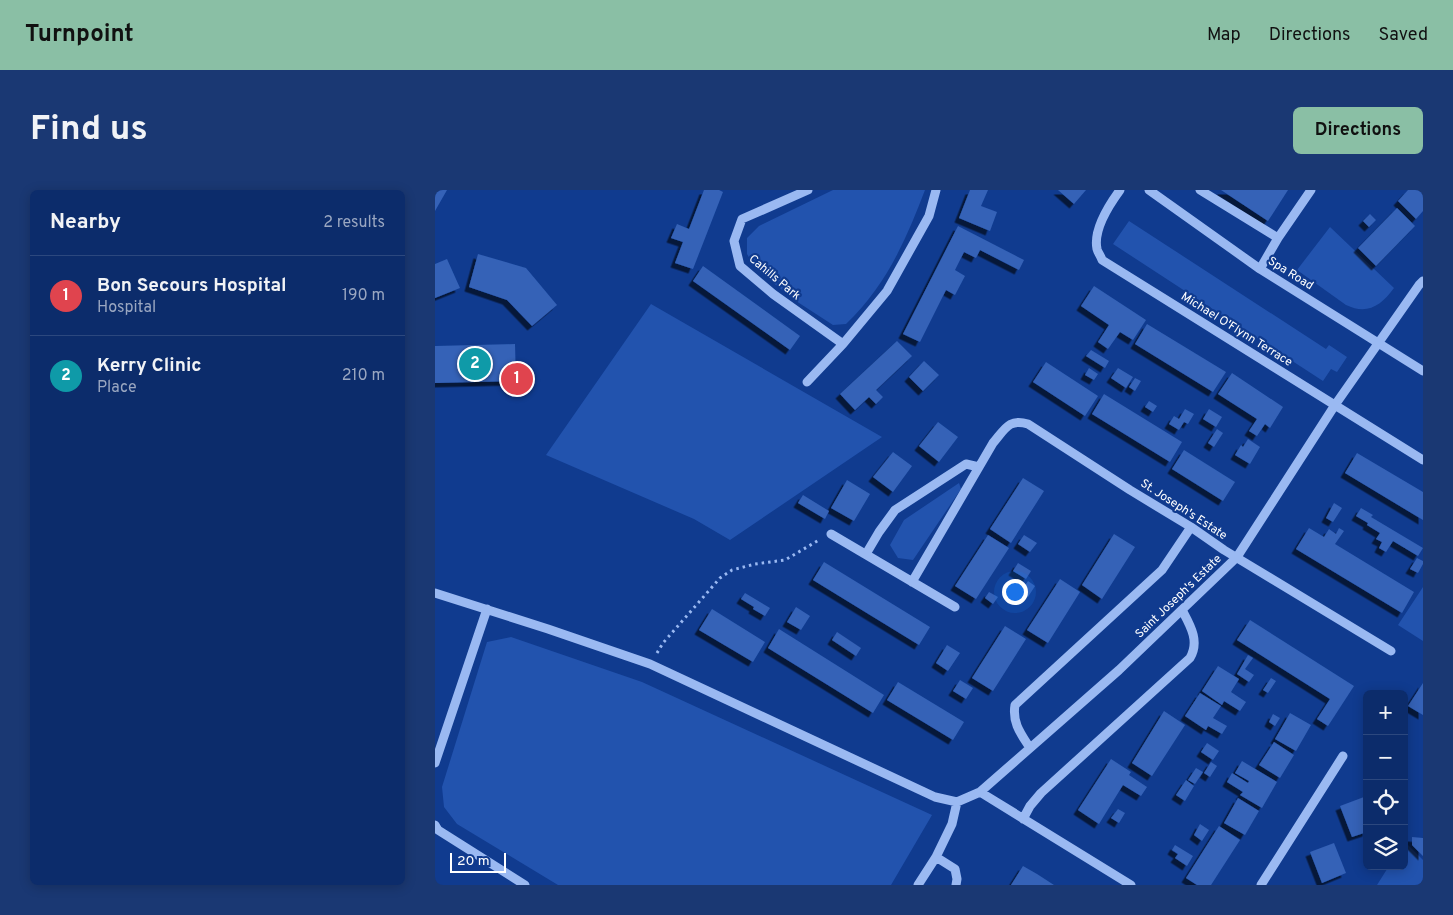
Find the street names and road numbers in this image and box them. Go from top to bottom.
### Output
street label: Cahills Park [745,251,804,304]
street label: Spa Road [1265,254,1316,294]
street label: Michael O'Flynn Terrace [1178,289,1295,371]
street label: St. Joseph's Estate [1137,476,1230,544]
street label: Saint Joseph's Estate [1132,551,1225,642]

